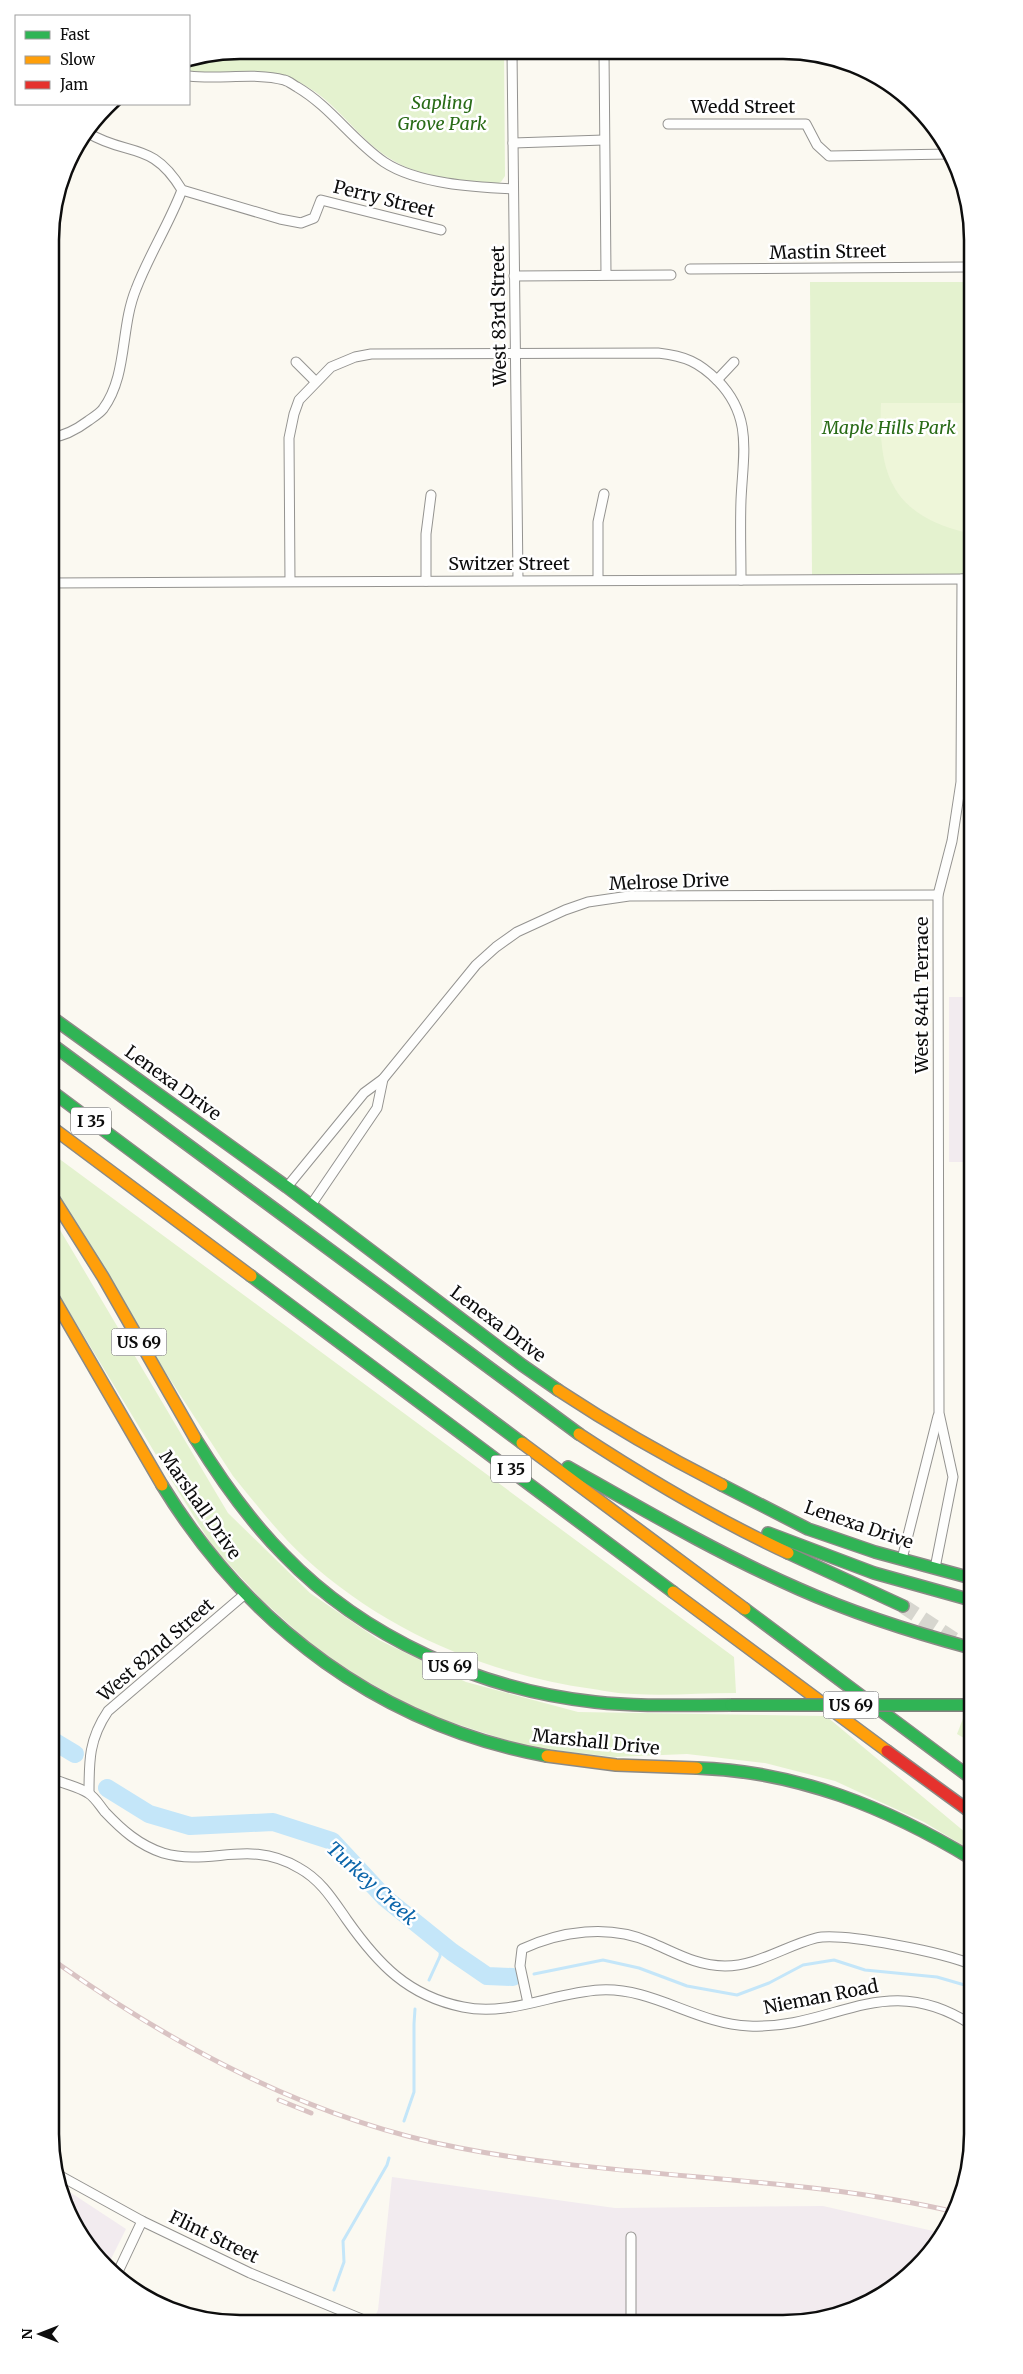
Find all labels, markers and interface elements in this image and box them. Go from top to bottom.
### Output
legend [15,15,190,105]
text: Fast [60,25,90,44]
text: Slow [60,50,95,69]
text: Jam [59,75,88,94]
park label: Sapling Grove Park [397,91,487,135]
street label: Wedd Street [690,95,795,118]
street label: Perry Street [331,175,437,222]
street label: Mastin Street [769,239,887,264]
street label: West 83rd Street [486,245,511,388]
park label: Maple Hills Park [821,416,956,439]
street label: Switzer Street [448,552,570,575]
street label: Melrose Drive [609,868,729,895]
street label: West 84th Terrace [910,917,933,1074]
street label: Lenexa Drive [121,1040,226,1125]
road number: I 35 [71,1108,111,1134]
street label: Lenexa Drive [446,1280,551,1367]
road number: US 69 [112,1328,166,1355]
street label: Marshall Drive [154,1446,246,1564]
road number: I 35 [491,1456,531,1482]
street label: Lenexa Drive [802,1495,917,1554]
street label: West 82nd Street [92,1593,218,1707]
road number: US 69 [422,1652,478,1680]
road number: US 69 [824,1692,878,1718]
street label: Marshall Drive [531,1723,661,1760]
water label: Turkey Creek [322,1836,423,1930]
street label: Nieman Road [762,1974,880,2019]
street label: Flint Street [166,2205,263,2268]
north arrow [15,2309,65,2359]
text: N [18,2328,36,2340]

